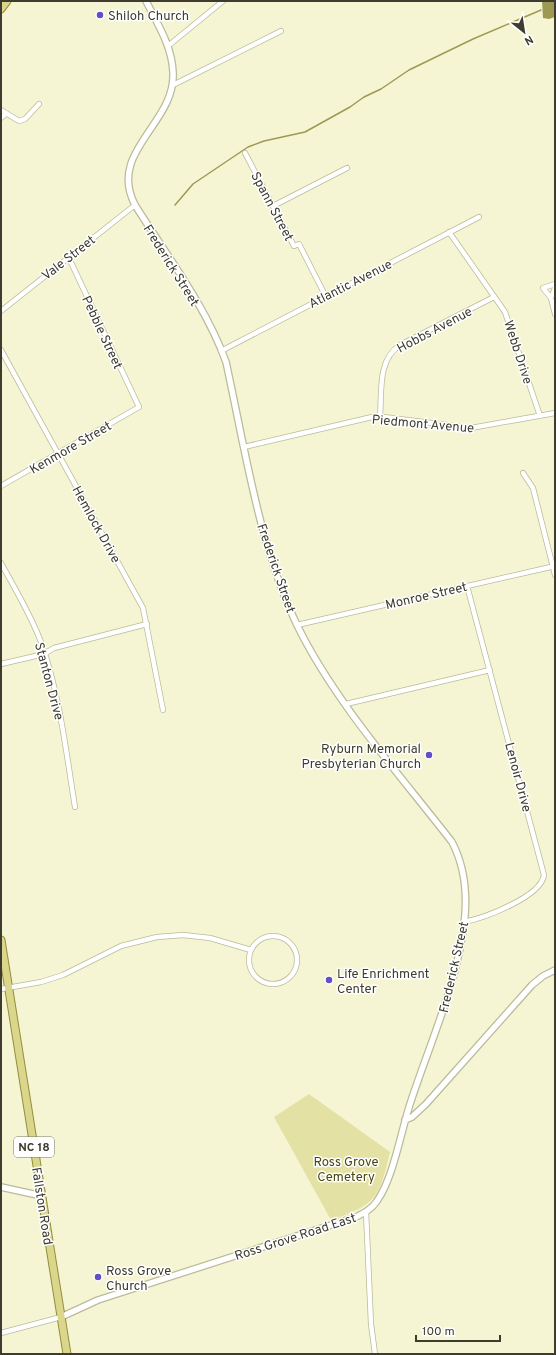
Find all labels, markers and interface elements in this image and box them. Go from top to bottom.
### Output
place label: Shiloh Church [108,9,189,25]
marker: Shiloh Church [95,10,105,20]
north arrow [504,12,544,52]
text: N [522,32,535,48]
street label: Spann Street [246,170,296,244]
street label: Frederick Street [139,222,202,310]
street label: Vale Street [39,233,99,284]
street label: Atlantic Avenue [307,257,395,313]
street label: Pebble Street [77,294,125,372]
street label: Hobbs Avenue [395,304,475,357]
street label: Webb Drive [499,319,535,387]
street label: Piedmont Avenue [371,413,475,437]
street label: Kenmore Street [27,419,115,479]
street label: Hemlock Drive [68,484,123,566]
street label: Frederick Street [252,522,298,615]
street label: Monroe Street [384,580,469,614]
street label: Stanton Drive [30,641,66,722]
street label: Lenoir Drive [500,741,534,814]
place label: Ryburn Memorial Presbyterian Church [302,742,421,773]
marker: Ryburn Memorial Presbyterian Church [424,750,434,760]
street label: Frederick Street [437,920,473,1015]
place label: Life Enrichment Center [337,967,430,998]
marker: Life Enrichment Center [324,975,334,985]
road number: NC 18 [14,1137,54,1157]
park label: Ross Grove Cemetery [313,1155,379,1186]
street label: Fallston Road [27,1166,55,1246]
street label: Ross Grove Road East [233,1211,358,1265]
place label: Ross Grove Church [106,1264,171,1295]
marker: Ross Grove Church [93,1272,103,1282]
scale bar [416,1317,500,1343]
text: 100 m [422,1324,455,1340]

